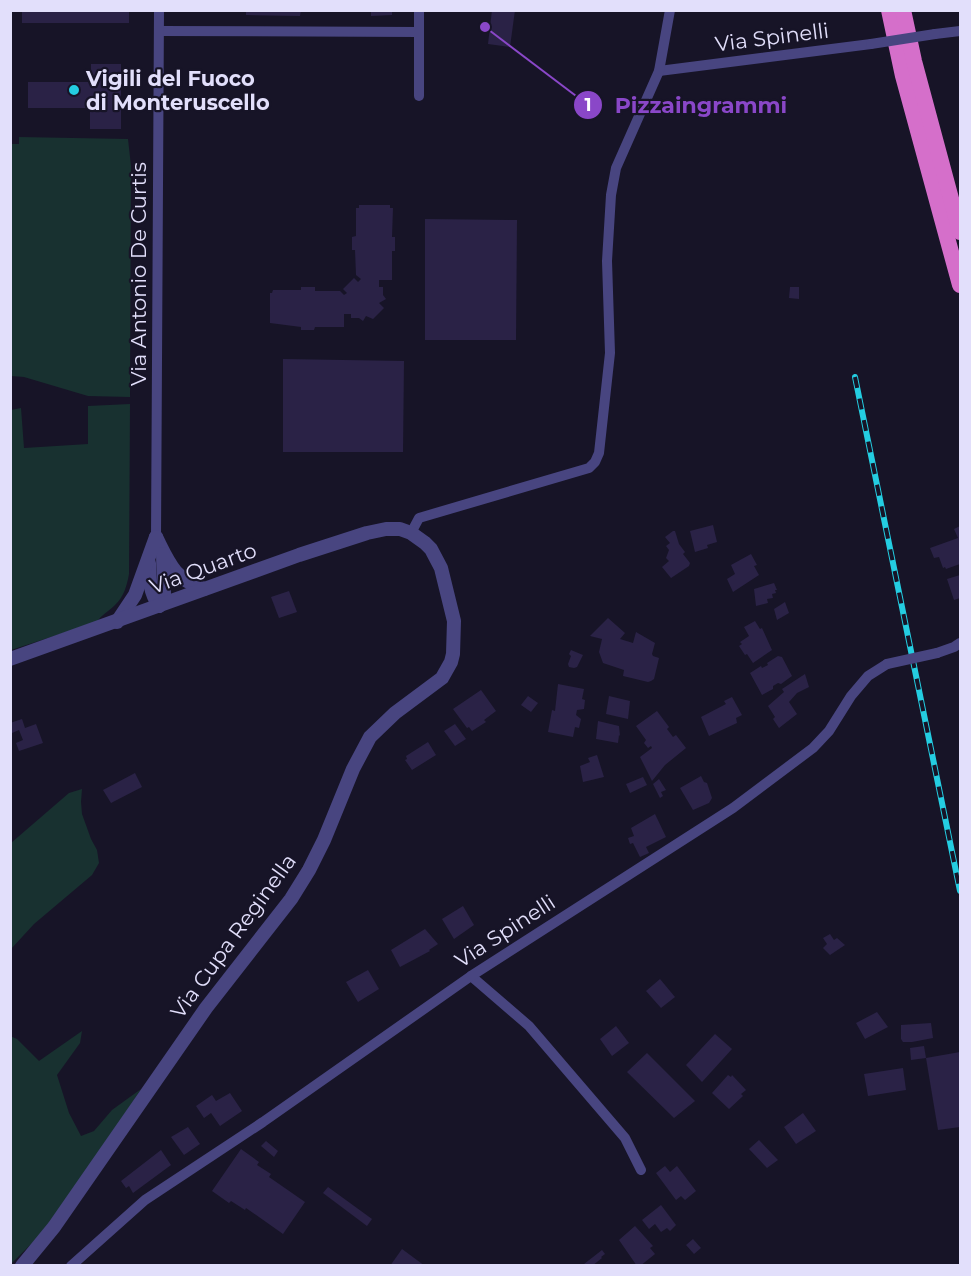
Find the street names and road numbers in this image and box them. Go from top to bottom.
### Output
street label: Via Spinelli [714,18,830,56]
street label: Via Antonio De Curtis [126,162,151,386]
street label: Via Quarto [146,537,260,599]
street label: Via Cupa Reginella [165,849,301,1023]
street label: Via Spinelli [450,889,560,973]

